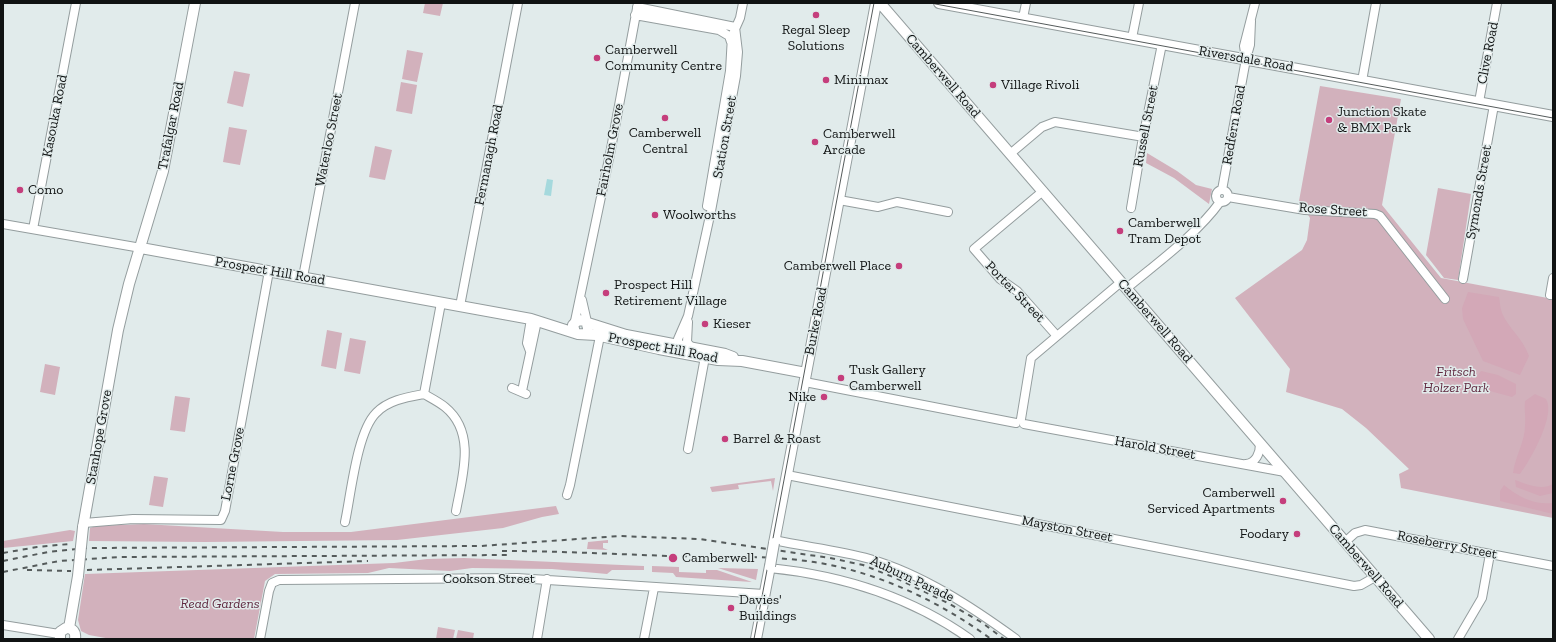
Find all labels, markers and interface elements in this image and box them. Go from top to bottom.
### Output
marker: Regal Sleep Solutions [811,10,821,20]
street label: Clive Road [1474,20,1502,86]
place label: Regal Sleep Solutions [782,22,850,54]
street label: Camberwell Road [902,31,984,121]
place label: Camberwell Community Centre [605,42,722,74]
street label: Riversdale Road [1197,42,1295,76]
marker: Camberwell Community Centre [592,53,602,63]
place label: Minimax [834,72,888,88]
street label: Kasouka Road [39,73,71,159]
marker: Minimax [821,75,831,85]
place label: Village Rivoli [1001,77,1079,93]
street label: Trafalgar Road [154,80,188,172]
marker: Village Rivoli [988,80,998,90]
street label: Russell Street [1130,84,1162,168]
street label: Redfern Road [1219,84,1249,166]
street label: Waterloo Street [312,92,346,188]
street label: Station Street [709,94,741,180]
street label: Fairholm Grove [593,102,627,198]
street label: Fermanagh Road [471,103,507,207]
place label: Junction Skate & BMX Park [1337,104,1426,136]
marker: Camberwell Central [660,113,670,123]
marker: Junction Skate & BMX Park [1324,115,1334,125]
place label: Camberwell Central [629,125,701,158]
place label: Camberwell Arcade [823,126,895,158]
marker: Camberwell Arcade [810,137,820,147]
street label: Symonds Street [1462,143,1496,241]
place label: Como [28,182,63,198]
marker: Como [15,185,25,195]
street label: Rose Street [1298,199,1368,221]
place label: Woolworths [663,207,736,223]
marker: Woolworths [650,210,660,220]
place label: Camberwell Tram Depot [1128,215,1201,248]
marker: Camberwell Tram Depot [1115,226,1125,236]
street label: Prospect Hill Road [214,253,326,289]
place label: Camberwell Place [784,258,891,274]
street label: Porter Street [982,258,1048,326]
marker: Camberwell Place [894,261,904,271]
street label: Camberwell Road [1114,276,1196,366]
place label: Prospect Hill Retirement Village [614,277,727,310]
street label: Burke Road [801,286,831,356]
marker: Prospect Hill Retirement Village [601,288,611,298]
place label: Kieser [713,316,751,332]
marker: Kieser [700,319,710,329]
street label: Prospect Hill Road [607,329,719,367]
place label: Tusk Gallery Camberwell [849,362,926,394]
park label: Fritsch Holzer Park [1423,364,1489,396]
marker: Tusk Gallery Camberwell [836,373,846,383]
street label: Stanhope Grove [82,388,116,486]
place label: Nike [788,389,816,405]
marker: Nike [819,392,829,402]
street label: Lorne Grove [218,426,248,502]
place label: Barrel & Roast [733,431,821,447]
street label: Harold Street [1113,433,1197,463]
marker: Barrel & Roast [720,434,730,444]
place label: Camberwell Serviced Apartments [1148,485,1275,518]
marker: Camberwell Serviced Apartments [1278,496,1288,506]
street label: Mayston Street [1020,512,1114,546]
street label: Camberwell Road [1325,521,1407,611]
place label: Foodary [1240,526,1289,542]
street label: Roseberry Street [1396,527,1498,563]
marker: Foodary [1292,529,1302,539]
place label: Camberwell [682,550,754,566]
marker: Camberwell [667,552,679,564]
street label: Auburn Parade [867,552,957,606]
street label: Cookson Street [443,571,535,587]
place label: Davies' Buildings [739,592,796,624]
park label: Read Gardens [180,596,260,612]
marker: Davies' Buildings [726,603,736,613]

